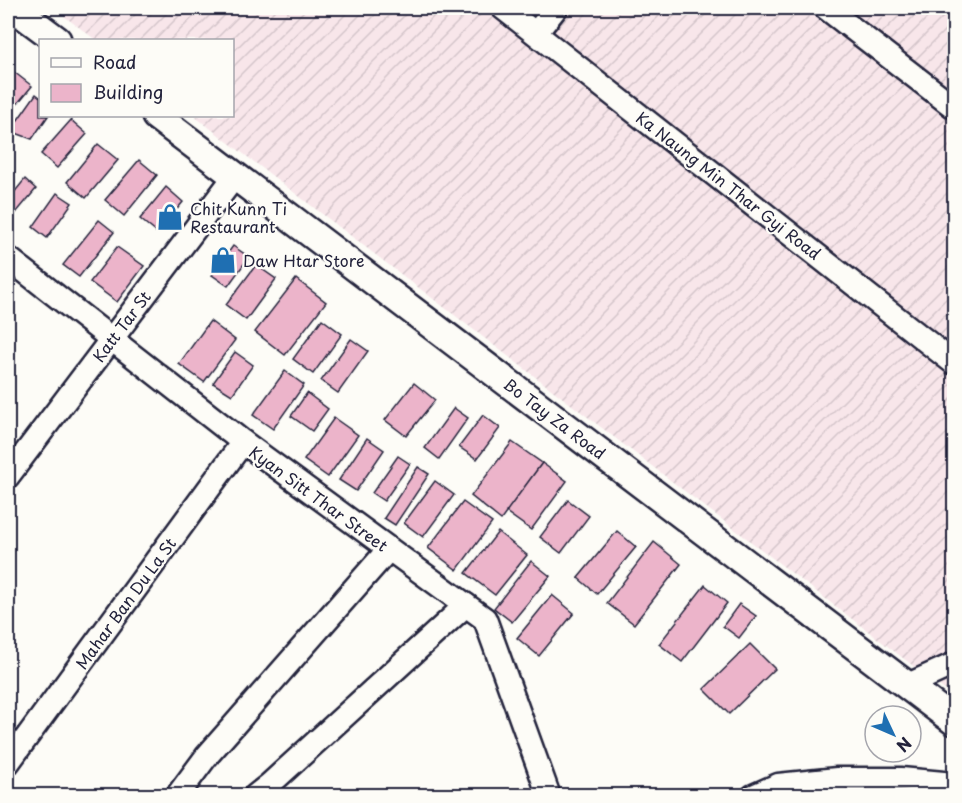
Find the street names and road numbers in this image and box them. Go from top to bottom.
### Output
street label: Ka Naung Min Thar Gyi Road [632,105,826,265]
street label: Katt Tar St [86,285,156,367]
street label: Bo Tay Za Road [499,372,611,464]
street label: Kyan Sitt Thar Street [245,439,394,557]
street label: Mahar Ban Du La St [69,532,181,674]

